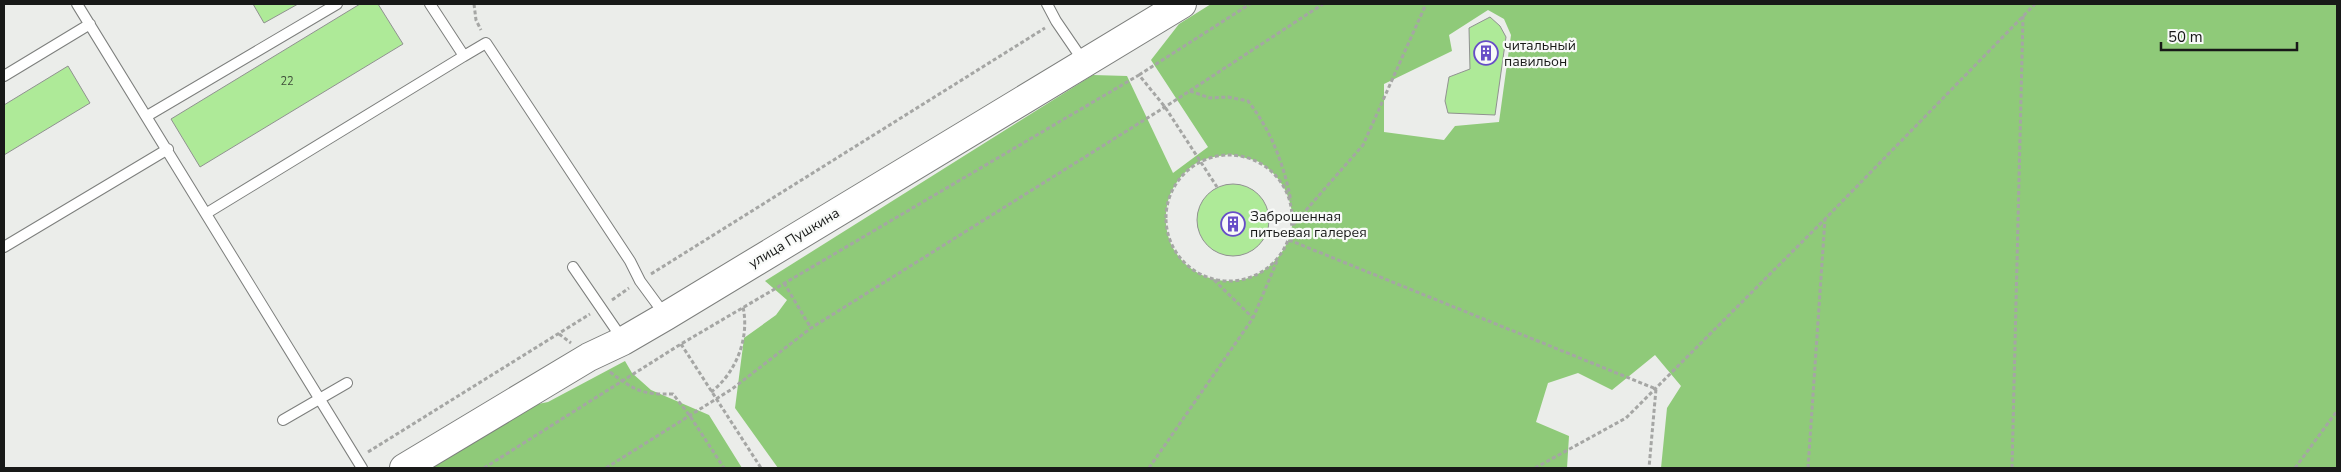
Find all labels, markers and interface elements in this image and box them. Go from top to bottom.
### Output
scale bar [2161,20,2297,52]
text: 50 m [2168,27,2203,47]
place label: читальный павильон [1504,36,1576,71]
building icon: читальный павильон [1473,40,1499,66]
house number: 22 [280,74,294,89]
street label: улица Пушкина [745,203,843,273]
place label: Заброшенная питьевая галерея [1250,207,1367,242]
building icon: Заброшенная питьевая галерея [1220,211,1246,237]

